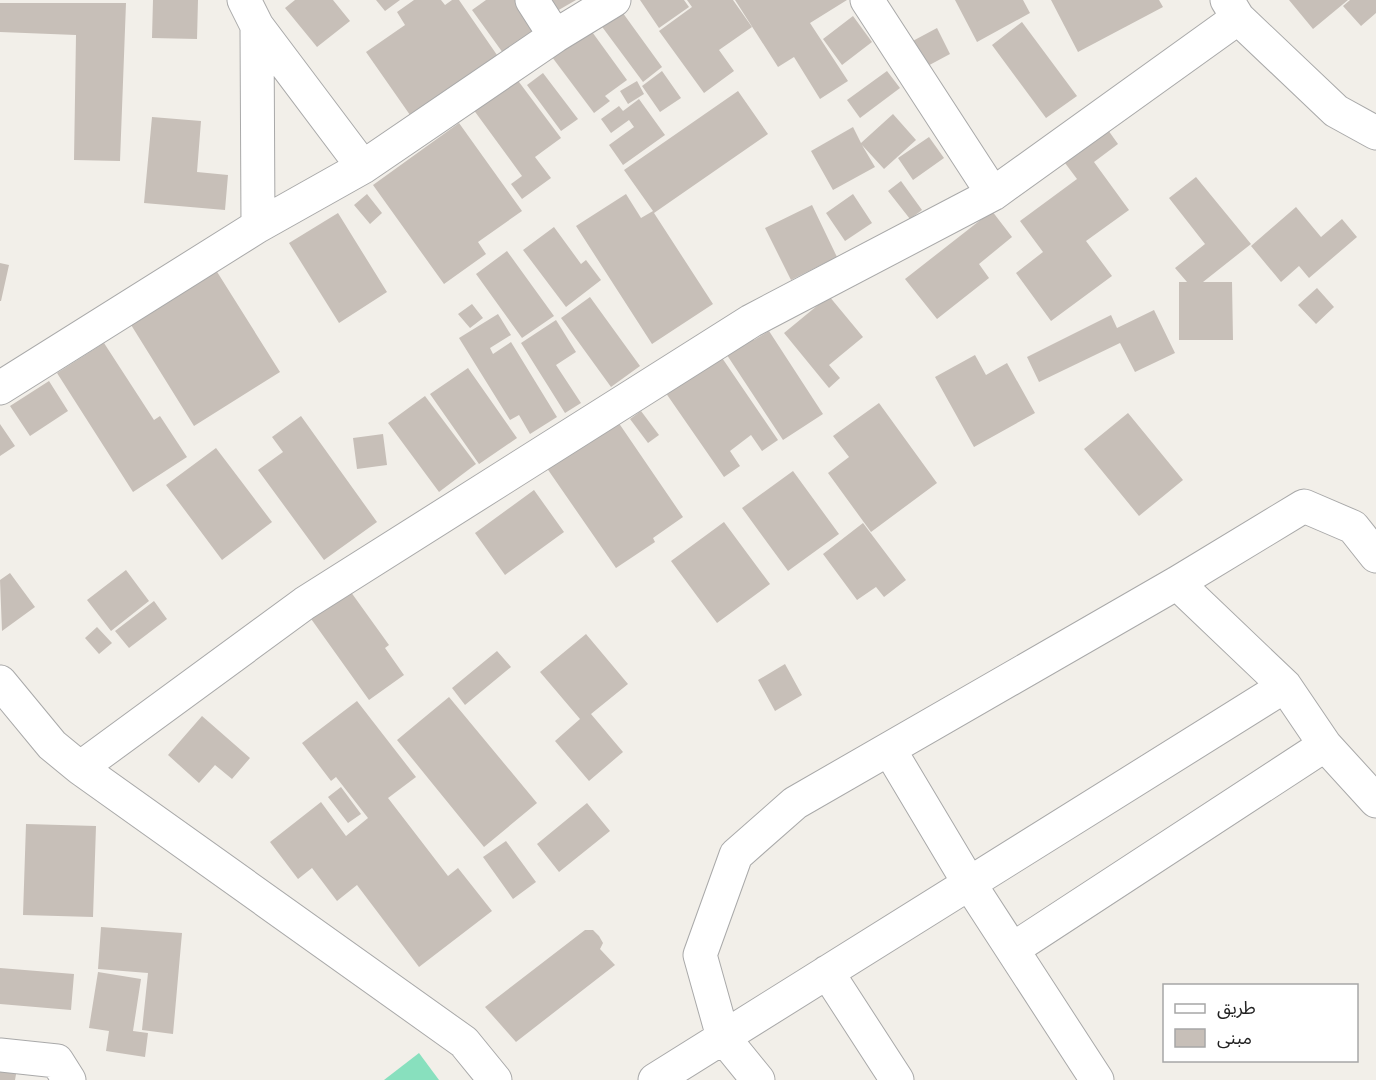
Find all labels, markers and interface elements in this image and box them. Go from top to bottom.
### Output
legend [1163,984,1358,1062]
text: طريق [1217,996,1256,1020]
text: مبنى [1217,1026,1252,1050]

